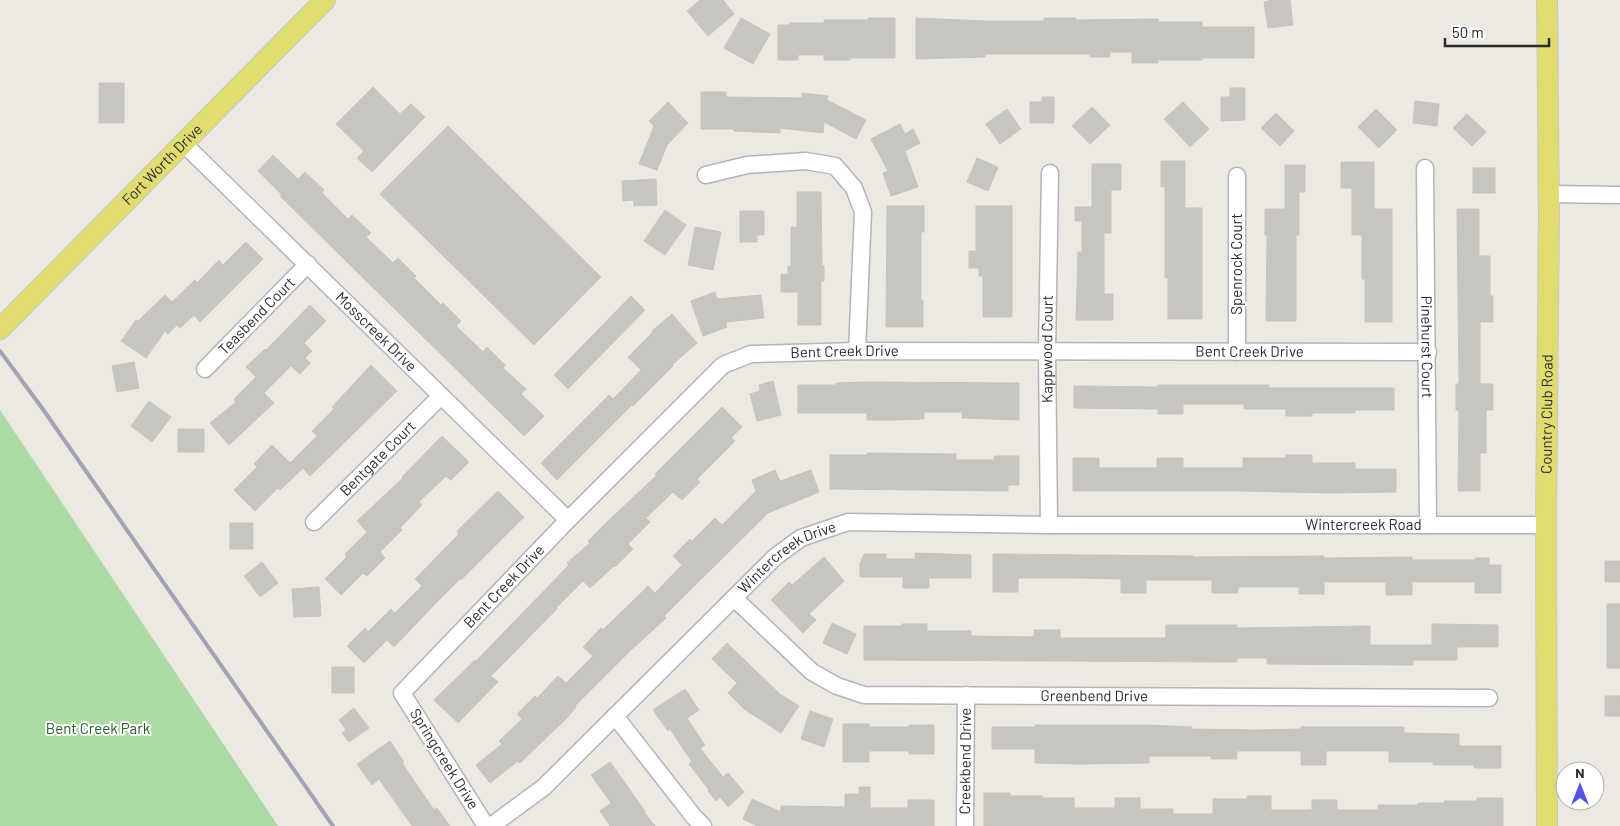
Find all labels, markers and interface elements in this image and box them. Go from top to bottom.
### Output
scale bar [1445,15,1549,47]
text: 50 m [1452,23,1484,41]
street label: Fort Worth Drive [118,120,205,208]
street label: Spenrock Court [1227,213,1245,315]
street label: Teasbend Court [214,273,298,358]
street label: Mosscreek Drive [332,288,421,375]
street label: Kappwood Court [1037,295,1056,403]
street label: Pinehurst Court [1418,296,1437,398]
street label: Bent Creek Drive [790,341,899,361]
street label: Bent Creek Drive [1195,342,1304,360]
street label: Country Club Road [1536,354,1556,474]
street label: Bentgate Court [336,417,419,499]
street label: Wintercreek Road [1305,515,1422,533]
street label: Wintercreek Drive [734,517,838,597]
street label: Bent Creek Drive [459,540,548,631]
street label: Greenbend Drive [1041,686,1148,704]
street label: Springcreek Drive [407,705,483,812]
street label: Creekbend Drive [955,708,974,814]
park label: Bent Creek Park [46,719,151,737]
north arrow [1555,761,1605,811]
text: N [1575,764,1585,781]

